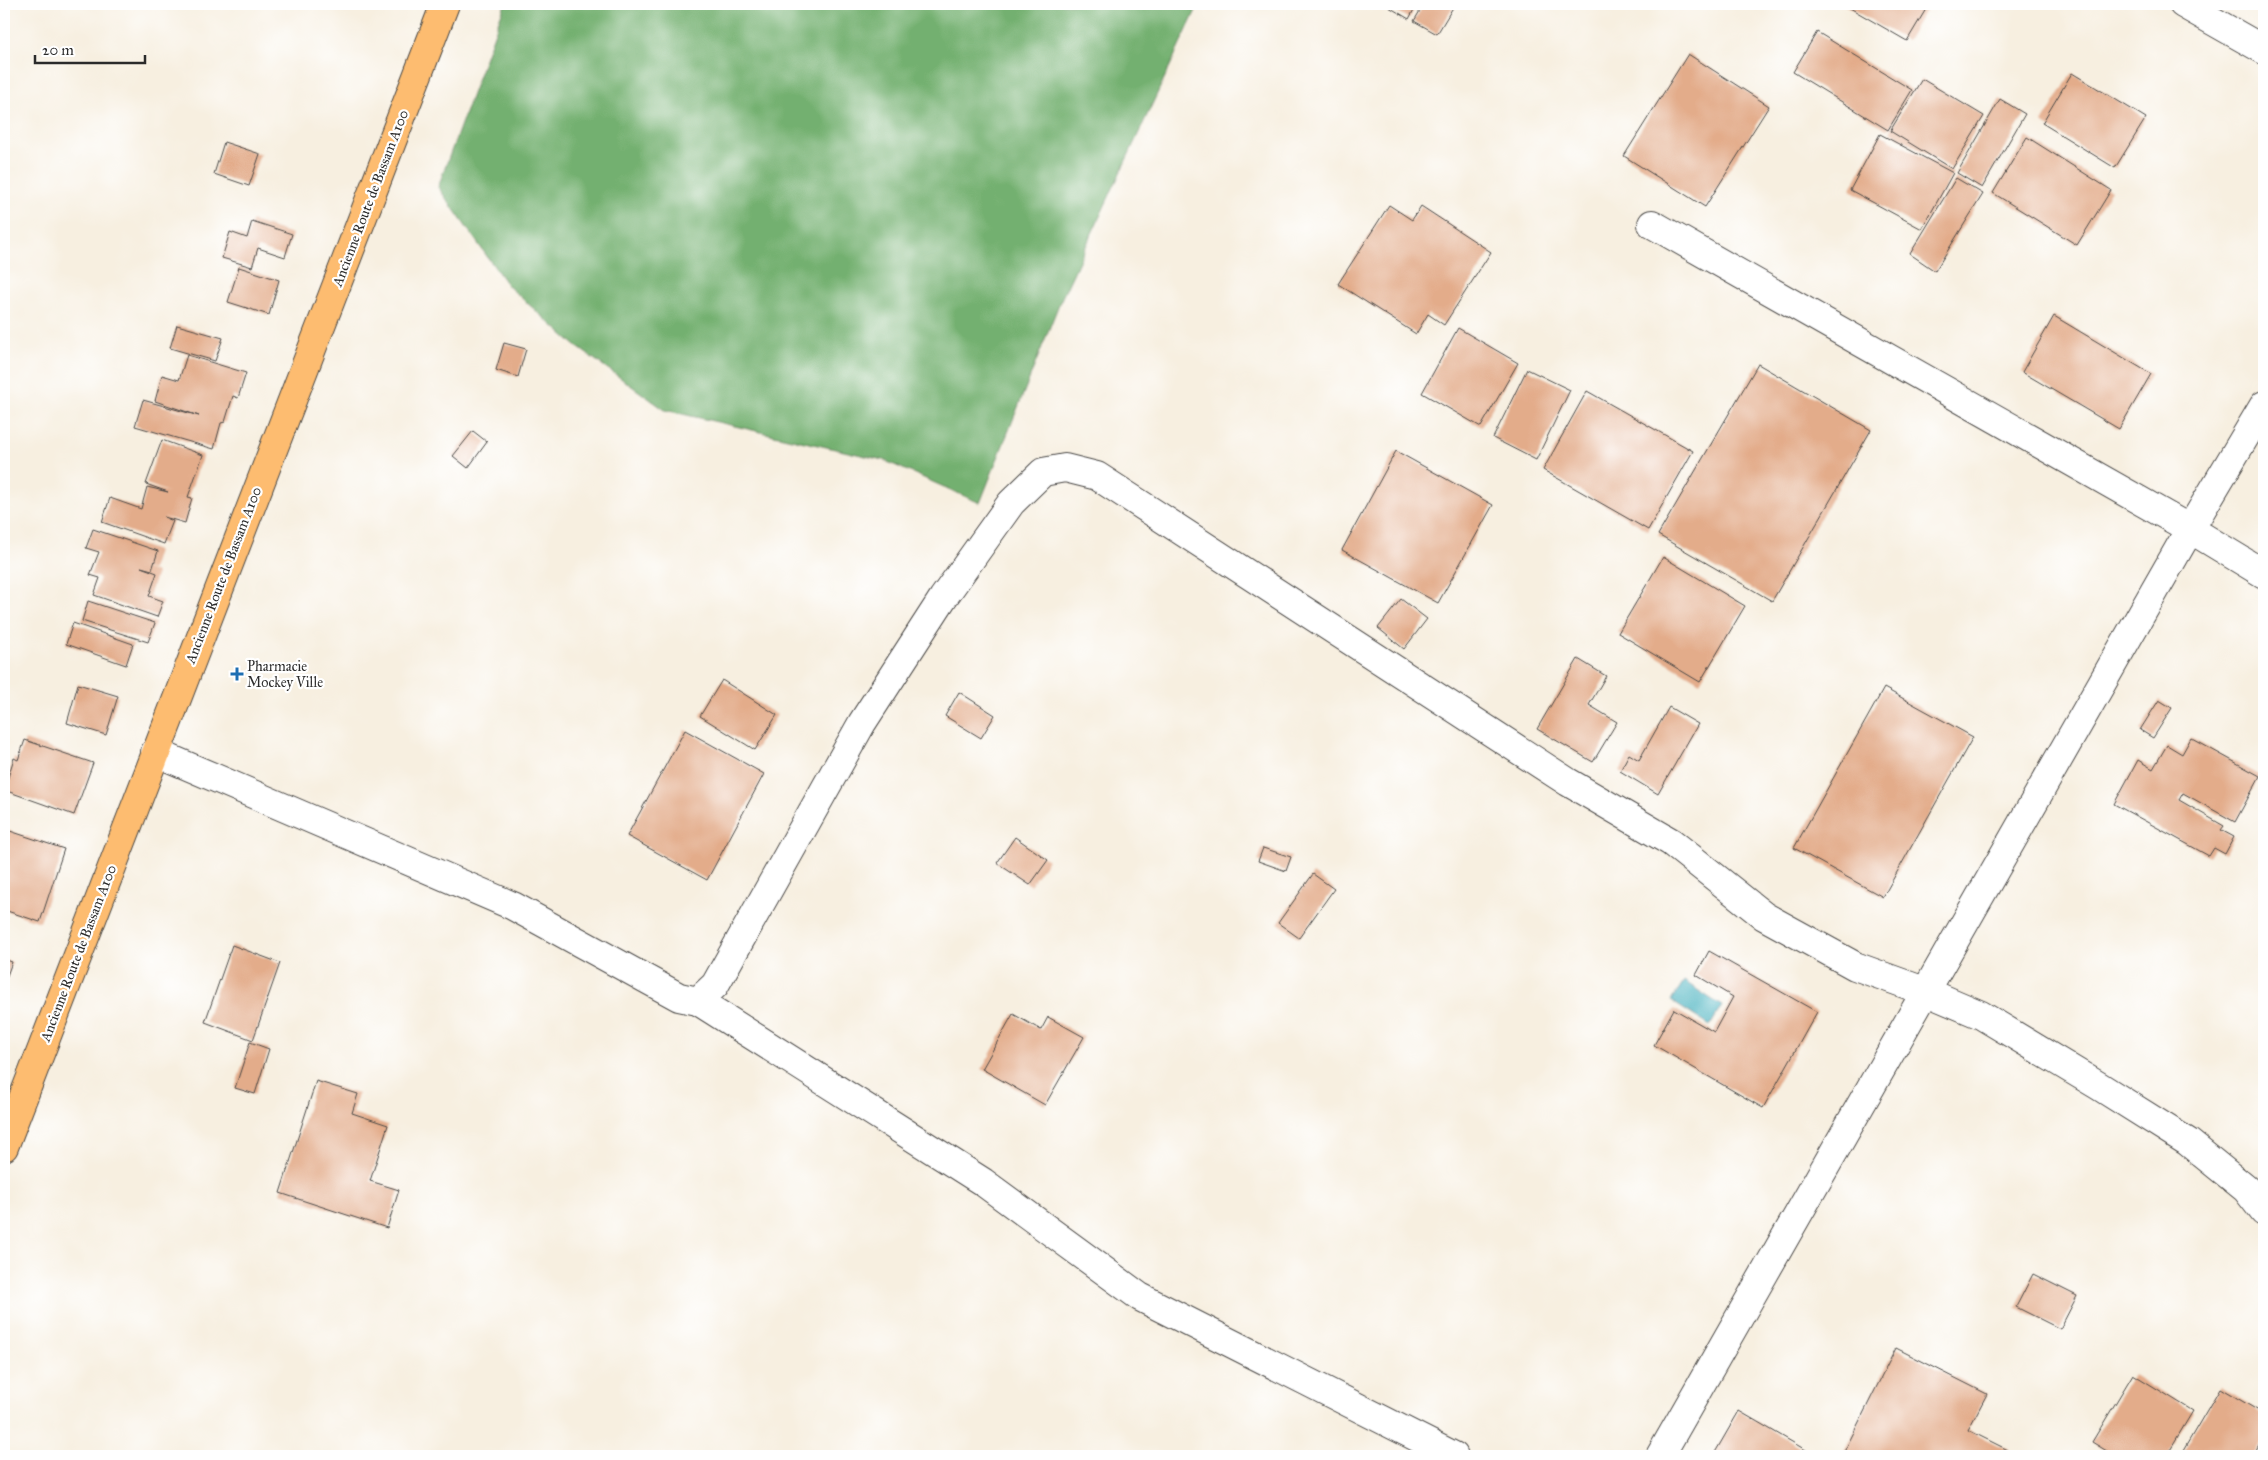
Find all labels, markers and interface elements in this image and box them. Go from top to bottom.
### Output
scale bar [35,32,145,64]
text: 20 m [42,41,74,59]
street label: Ancienne Route de Bassam A100 [329,107,412,290]
street label: Ancienne Route de Bassam A100 [182,484,265,667]
place label: Pharmacie Mockey Ville [247,658,323,691]
marker: Pharmacie Mockey Ville [231,668,243,680]
street label: Ancienne Route de Bassam A100 [37,862,120,1045]

